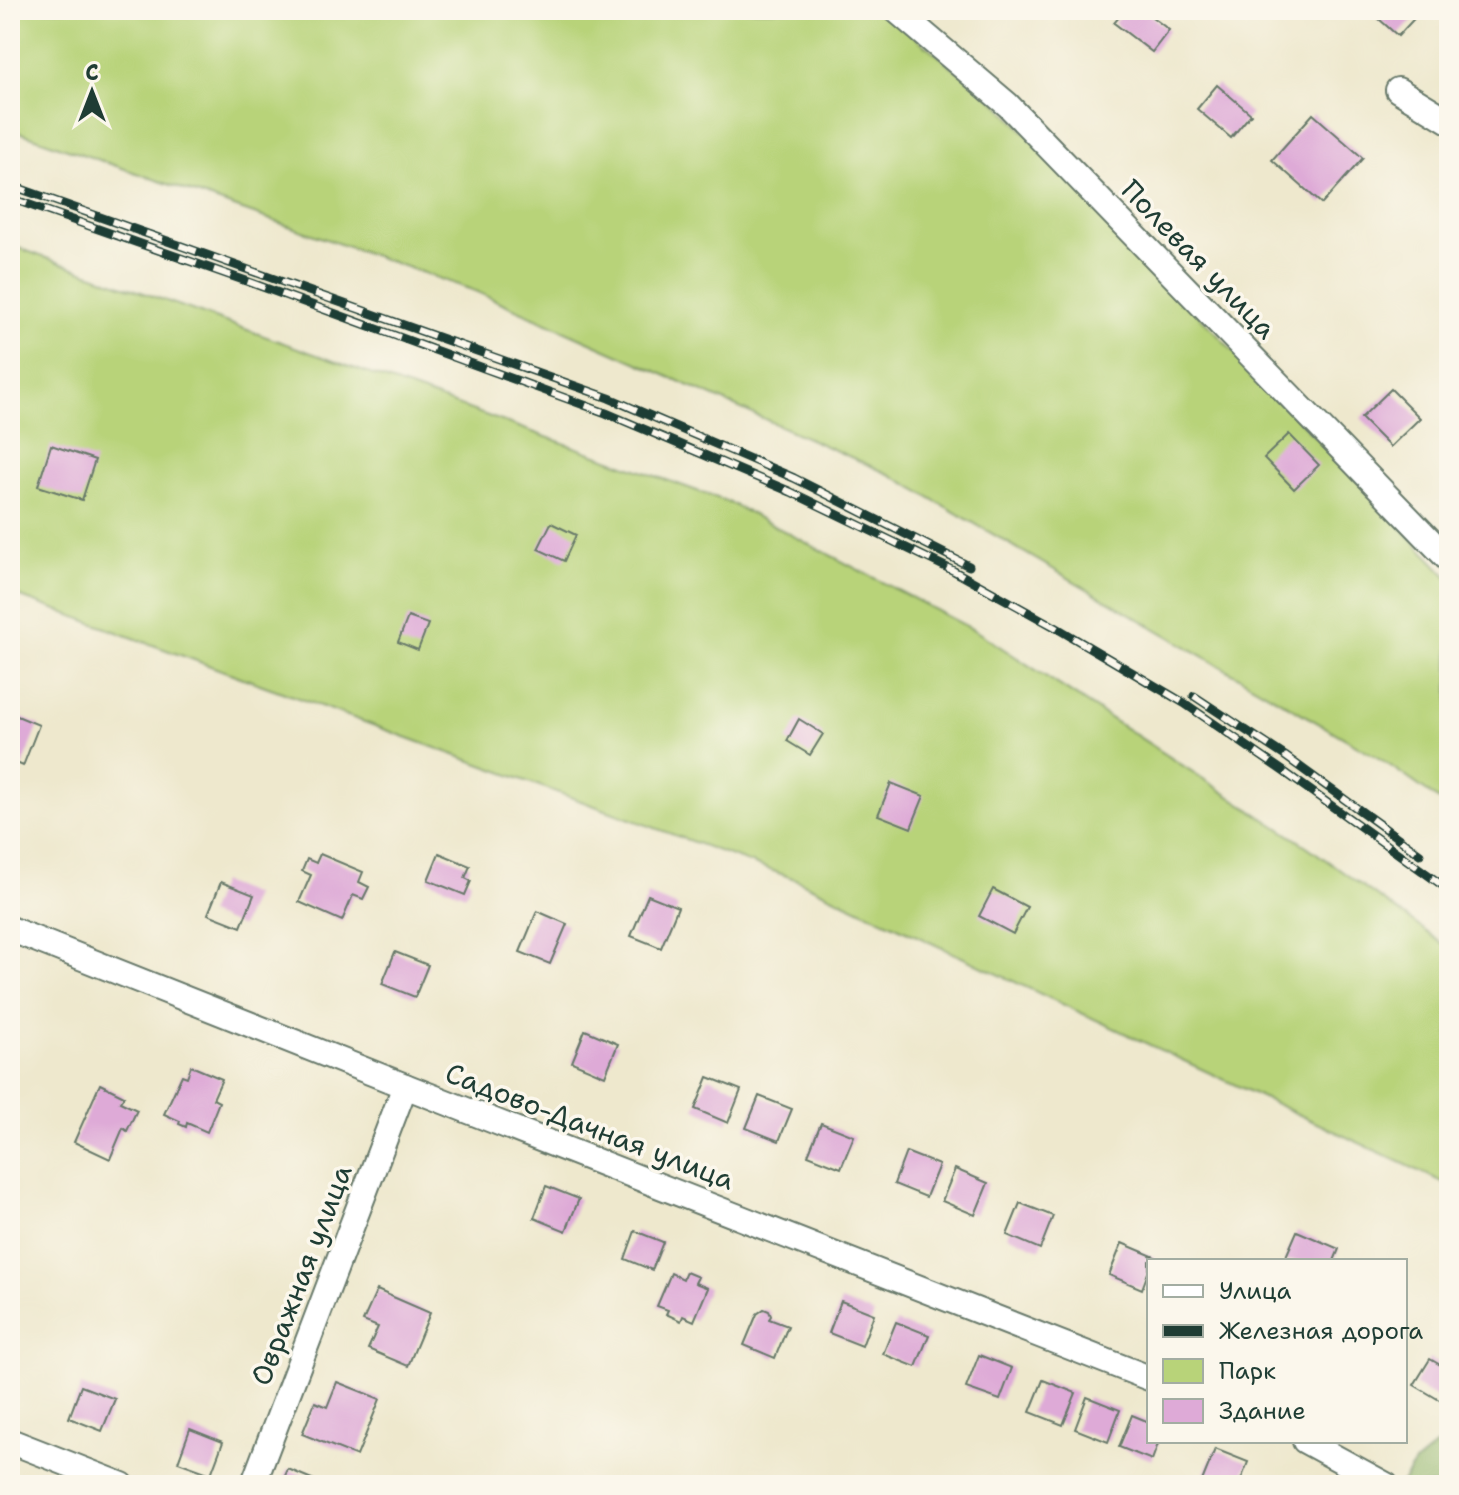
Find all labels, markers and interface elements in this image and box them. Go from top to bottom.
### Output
north arrow [52,52,132,132]
text: С [85,58,99,87]
street label: Полевая улица [1113,171,1285,347]
street label: Садово-Дачная улица [440,1053,740,1199]
street label: Овражная улица [241,1159,361,1391]
legend [1147,1259,1407,1443]
text: Улица [1219,1275,1292,1307]
text: Железная дорога [1219,1315,1423,1347]
text: Парк [1219,1355,1276,1387]
text: Здание [1219,1395,1306,1427]

